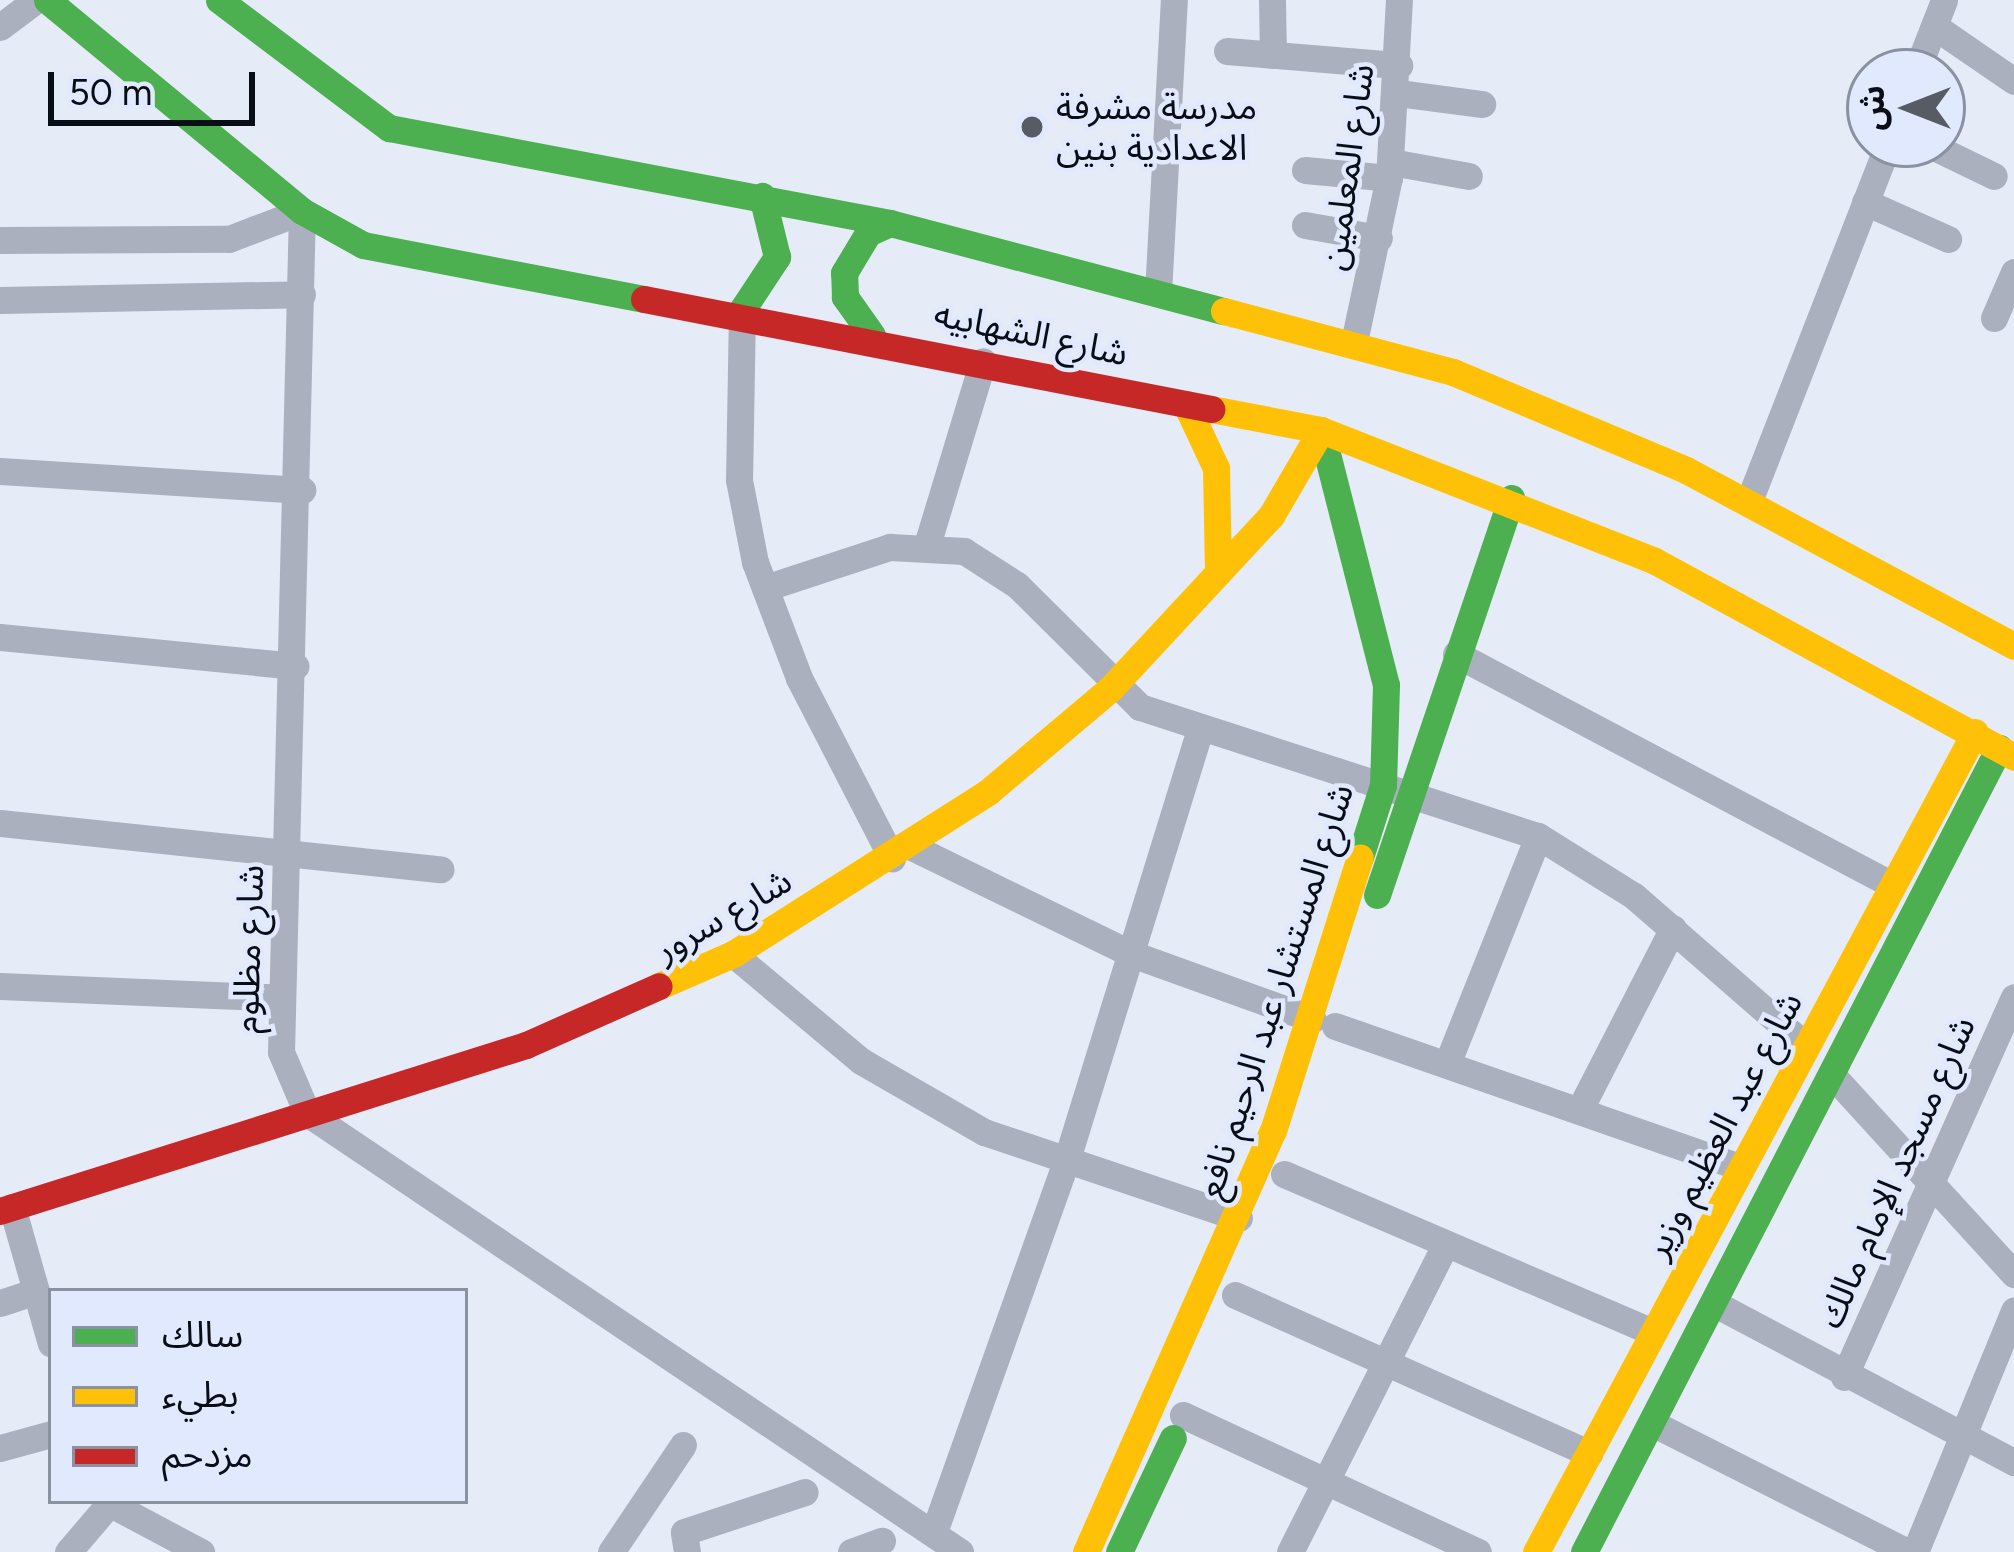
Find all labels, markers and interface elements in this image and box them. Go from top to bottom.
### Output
scale bar [54,48,261,122]
north arrow [1846,48,1966,168]
street label: شارع المعلمين [1311,61,1383,273]
text: 50 m [69,71,152,114]
place label: مدرسة مشرفة الاعدادية بنين [1056,84,1257,169]
text: ش [1853,85,1892,131]
marker: مدرسة مشرفة الاعدادية بنين [1019,114,1045,140]
street label: شارع الشهابيه [930,291,1132,375]
street label: شارع المستشار عبد الرحيم نافع [1187,778,1363,1204]
street label: شارع سرور [647,859,799,971]
street label: شارع مظلوم [223,864,273,1034]
street label: شارع عبد العظيم وزير [1635,984,1811,1266]
street label: شارع مسجد الإمام مالك [1808,1009,1984,1335]
legend [48,1288,468,1504]
text: سالك [162,1313,243,1356]
text: بطيء [162,1373,239,1416]
text: مزدحم [162,1433,253,1476]

